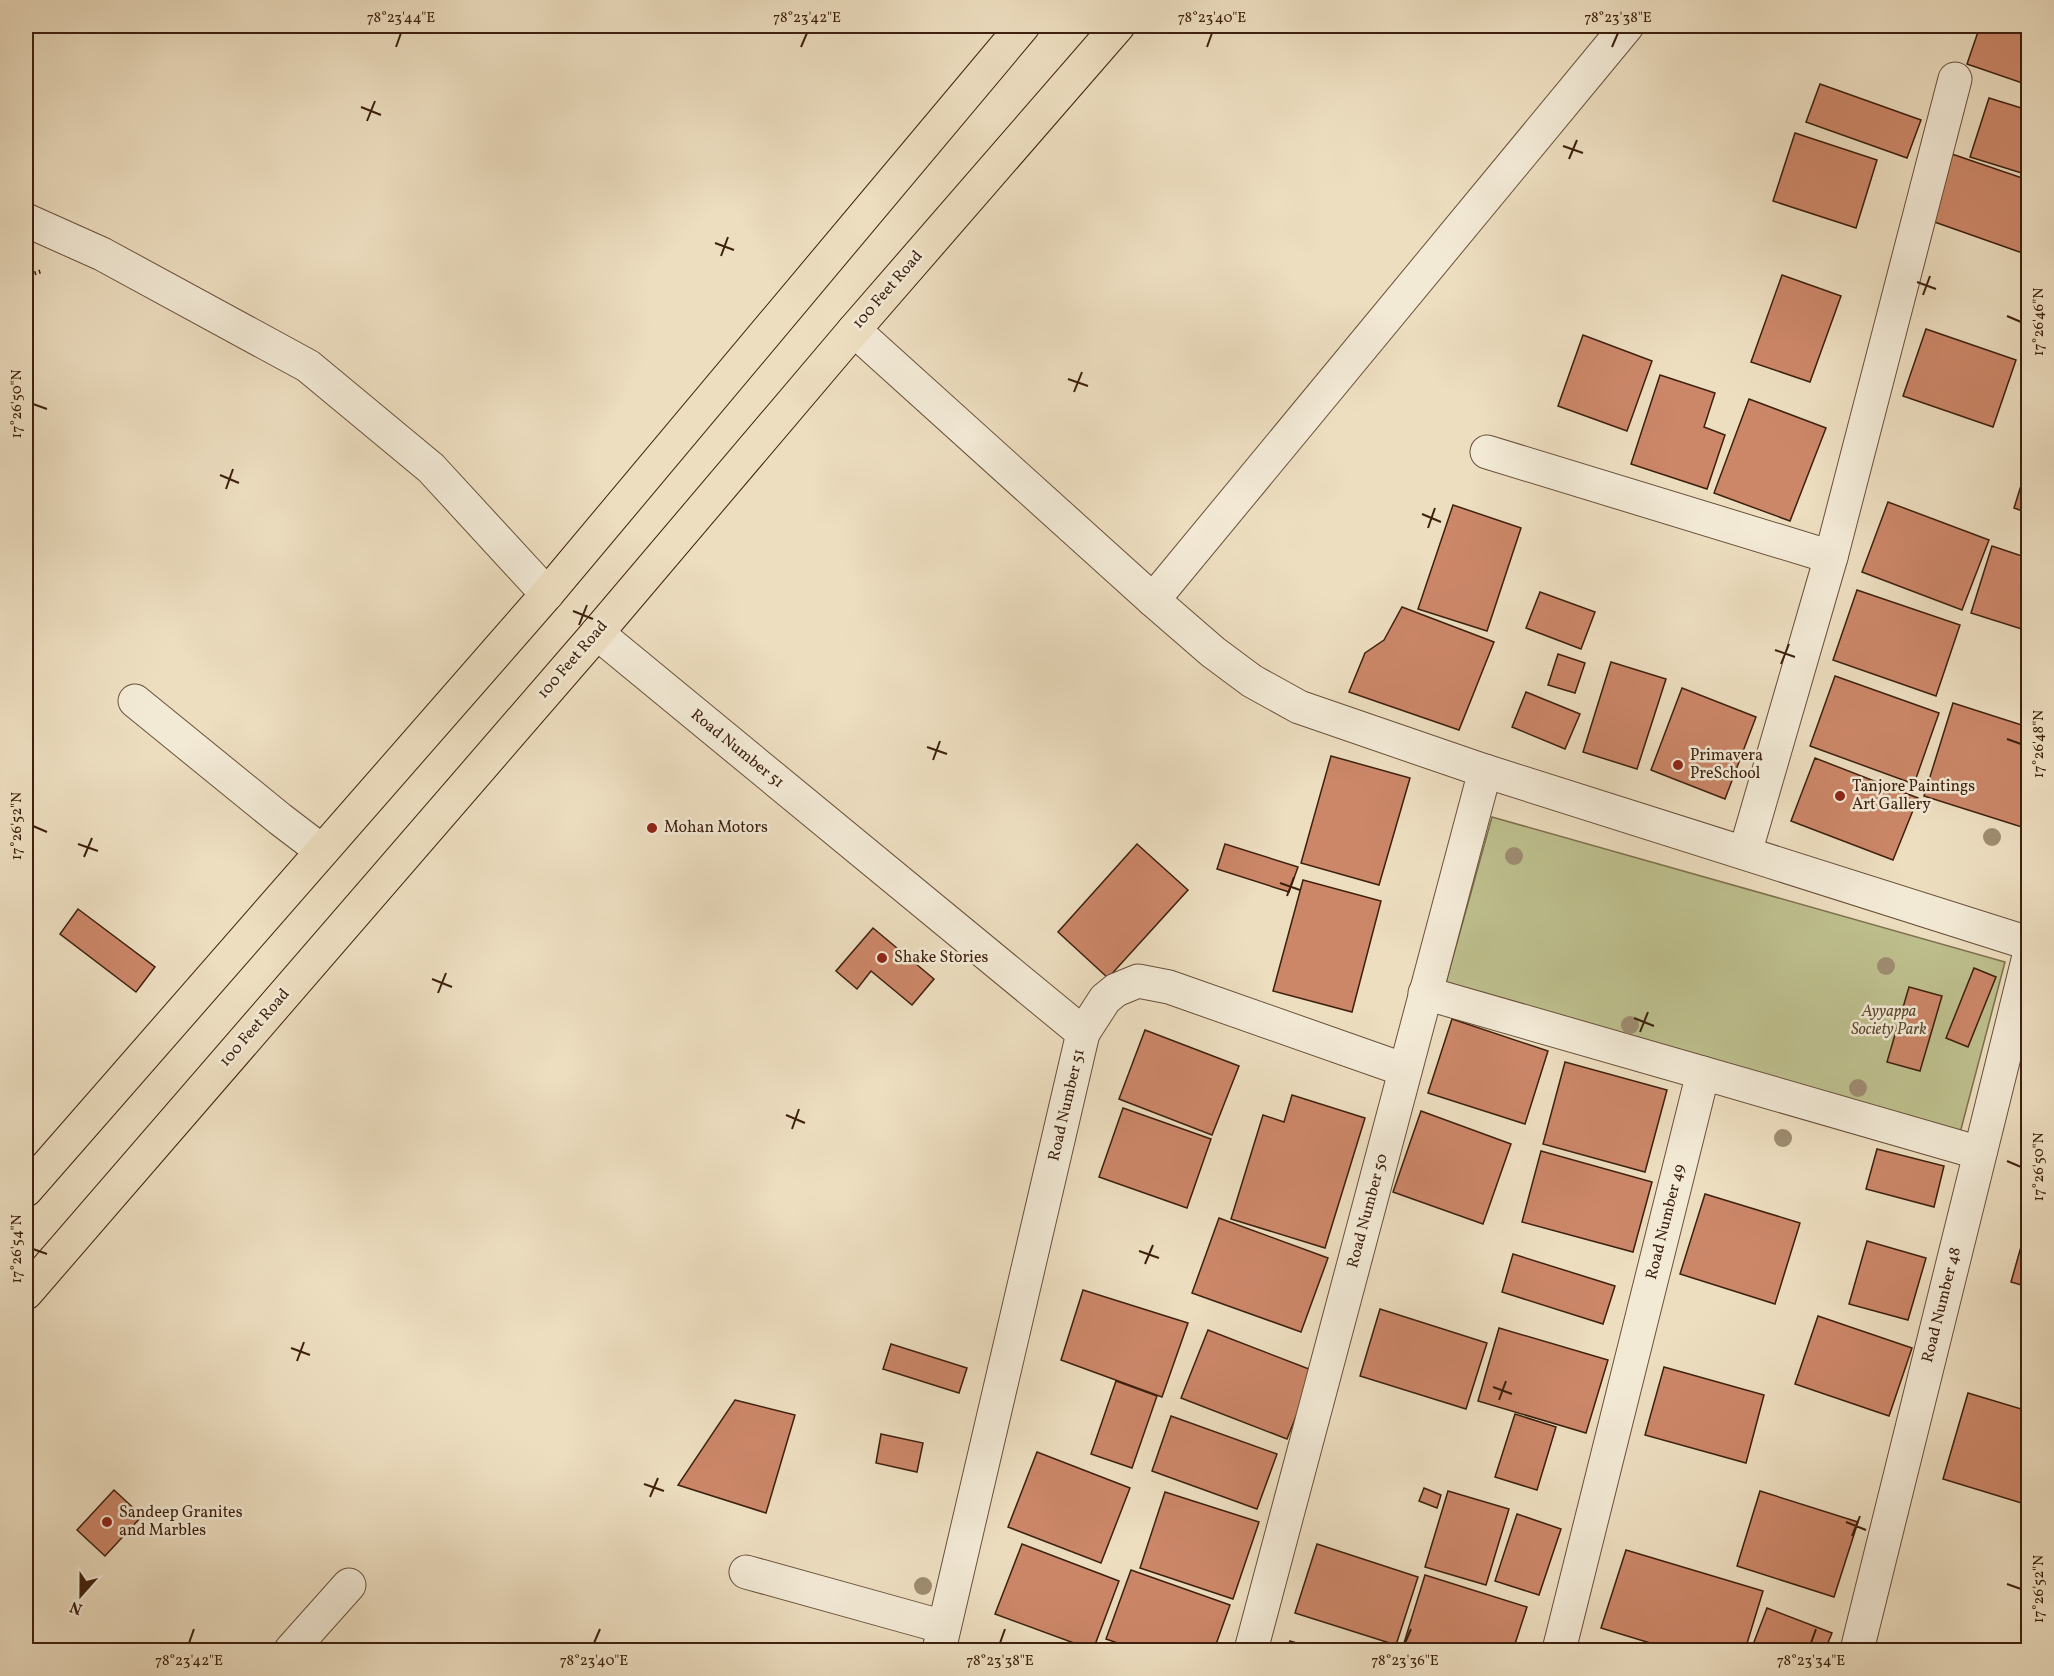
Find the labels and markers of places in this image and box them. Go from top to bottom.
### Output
place label: Primavera PreSchool [1690,745,1763,785]
marker: Primavera PreSchool [1671,758,1685,772]
place label: Tanjore Paintings Art Gallery [1852,776,1975,816]
marker: Tanjore Paintings Art Gallery [1833,789,1847,803]
place label: Mohan Motors [664,817,768,839]
marker: Mohan Motors [645,821,659,835]
place label: Shake Stories [894,947,989,969]
marker: Shake Stories [875,951,889,965]
place label: Sandeep Granites and Marbles [119,1502,243,1542]
marker: Sandeep Granites and Marbles [100,1515,114,1529]

